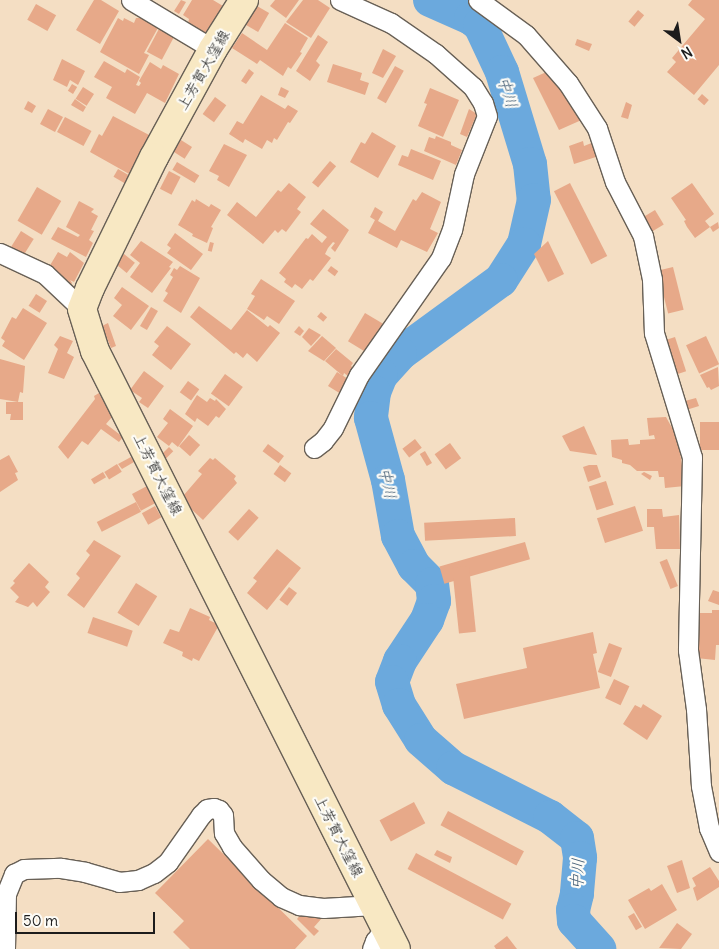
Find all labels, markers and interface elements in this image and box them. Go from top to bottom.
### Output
north arrow [654,15,704,65]
street label: 上芳賀大窪線 [173,27,233,113]
text: N [678,43,696,63]
water label: 中川 [494,74,522,110]
street label: 上芳賀大窪線 [130,430,186,518]
water label: 中川 [375,465,401,501]
street label: 上芳賀大窪線 [311,792,367,880]
water label: 中川 [567,858,587,890]
scale bar [18,902,158,934]
text: 50 m [23,911,58,930]

